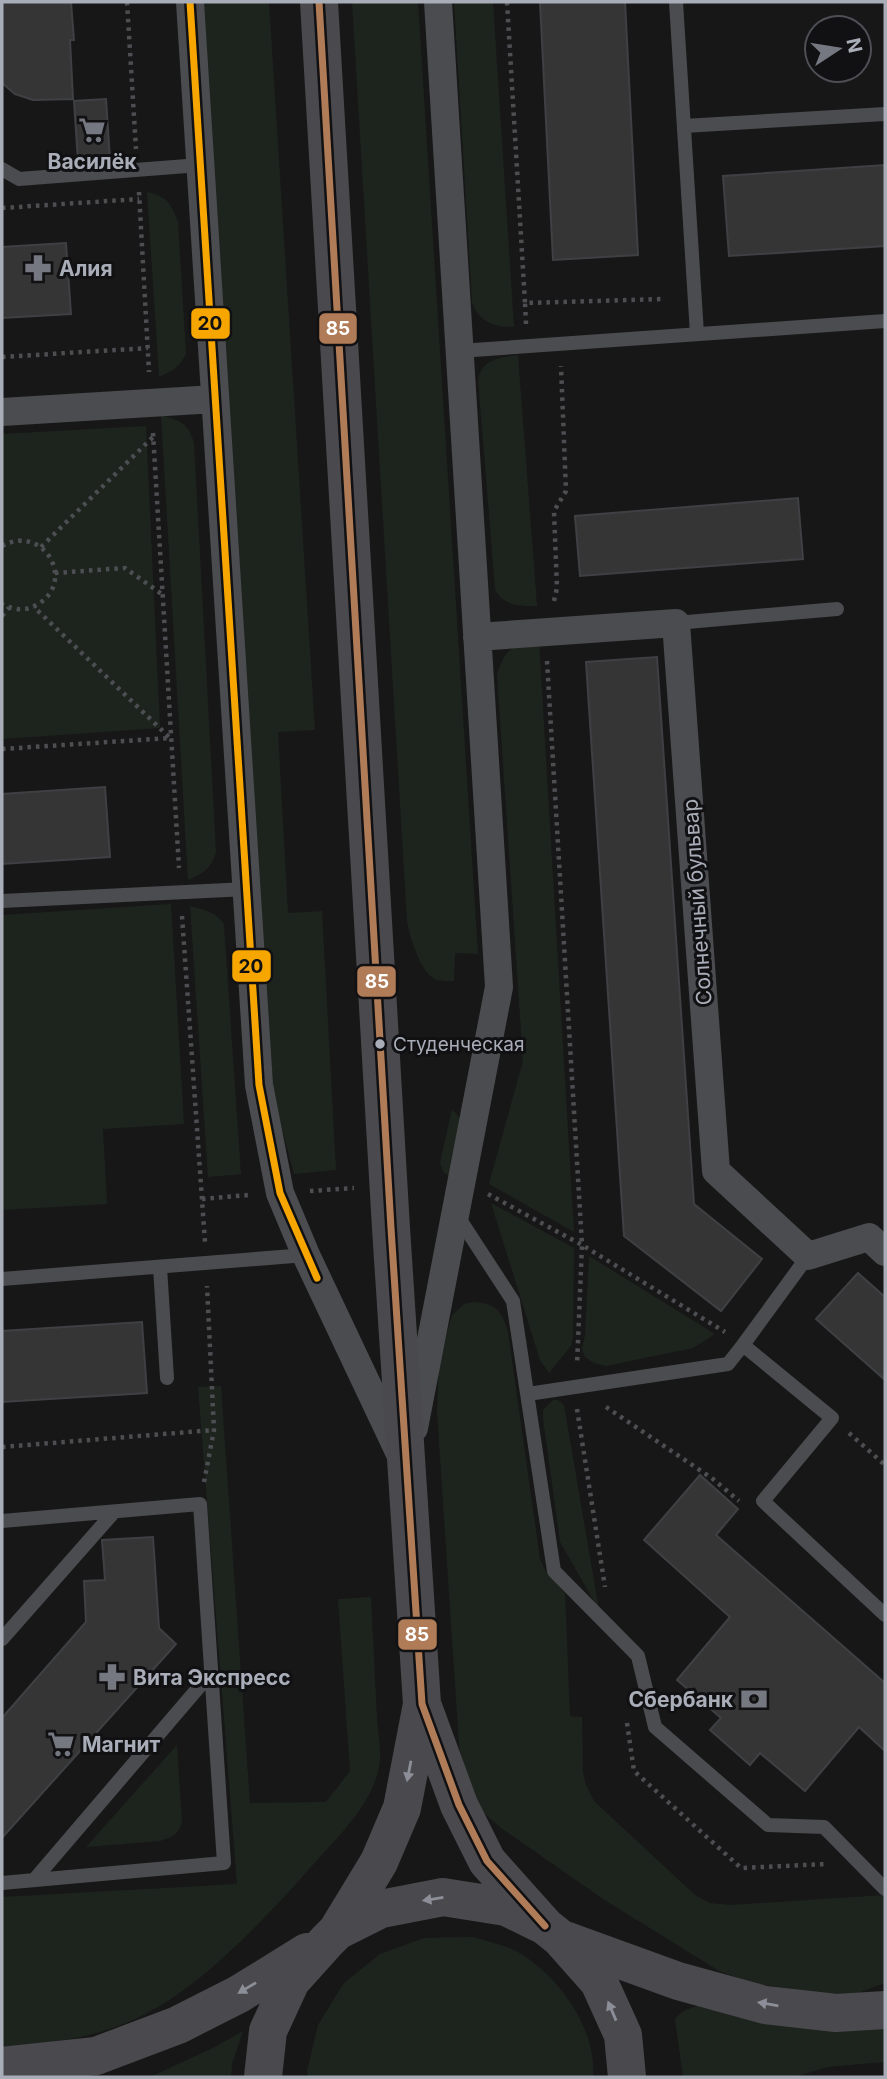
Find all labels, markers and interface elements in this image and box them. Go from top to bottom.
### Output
north arrow [803,14,873,84]
text: N [841,36,867,55]
supermarket icon: Василёк [77,115,107,145]
place label: Василёк [48,149,137,174]
pharmacy icon: Алия [23,253,53,283]
place label: Алия [59,256,113,281]
line badge: 20 [190,307,231,340]
text: 20 [198,312,222,335]
line badge: 85 [318,312,358,345]
text: 85 [326,317,350,340]
street label: Солнечный бульвар [677,798,717,1006]
line badge: 20 [231,949,272,983]
text: 20 [239,955,263,978]
line badge: 85 [356,965,397,998]
text: 85 [365,970,389,993]
place label: Студенческая [393,1033,525,1056]
marker: Студенческая [373,1037,387,1051]
line badge: 85 [397,1618,438,1651]
text: 85 [405,1623,429,1646]
pharmacy icon: Вита Экспресс [97,1662,127,1692]
place label: Вита Экспресс [133,1665,291,1690]
bank icon: Сбербанк [739,1684,769,1714]
place label: Сбербанк [629,1687,734,1712]
supermarket icon: Магнит [46,1729,76,1759]
place label: Магнит [82,1732,161,1757]
one-way arrow [403,1760,414,1782]
one-way arrow [422,1894,444,1905]
one-way arrow [238,1982,257,1995]
one-way arrow [757,1999,779,2010]
one-way arrow [606,2001,617,2022]

